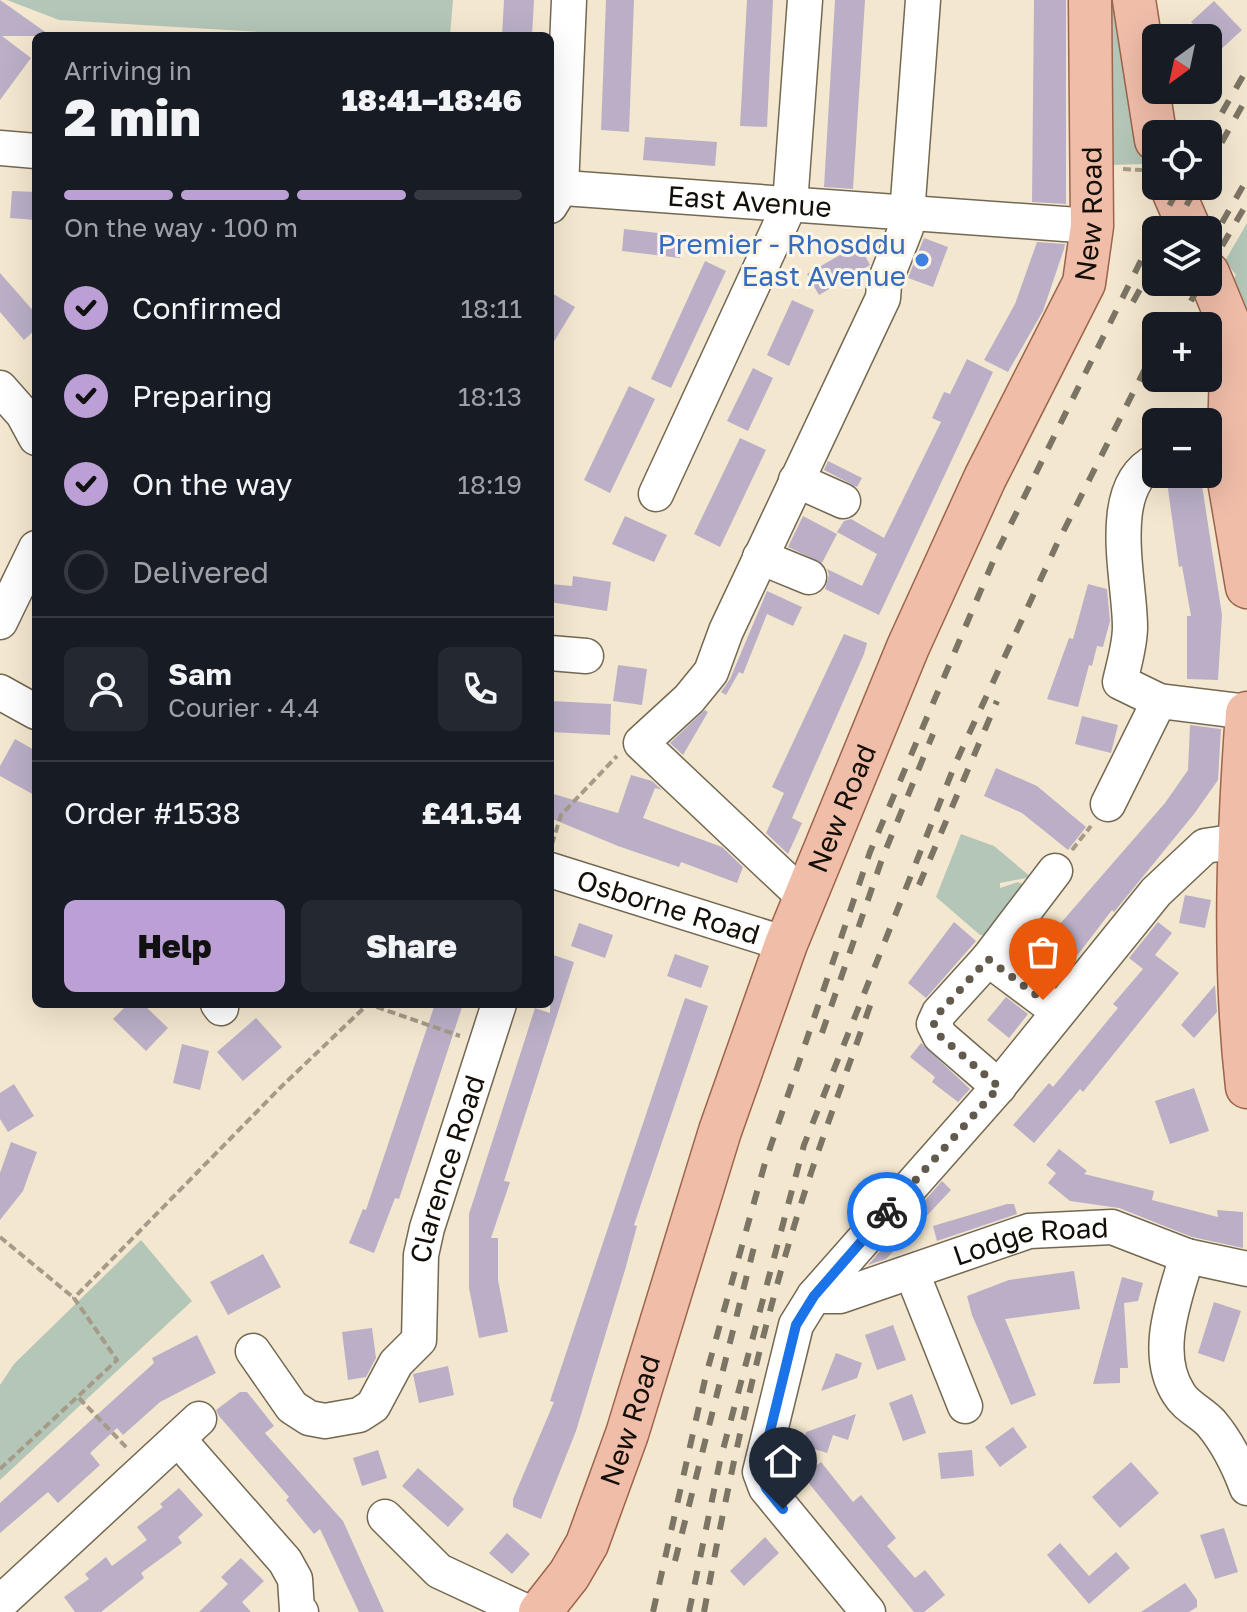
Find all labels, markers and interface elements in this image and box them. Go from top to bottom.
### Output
north arrow [1142,24,1222,104]
map controls [1142,24,1222,488]
text: Arriving in [64,55,192,86]
text: 18:41–18:46 [342,82,522,118]
text: 2 min [64,85,201,147]
button: locate [1142,120,1222,200]
street label: New Road [1067,146,1108,284]
street label: East Avenue [666,178,833,223]
text: On the way · 100 m [64,212,298,243]
button: layers [1142,216,1222,296]
place label: Premier - Rhosddu East Avenue [657,227,906,292]
marker: Premier - Rhosddu East Avenue [913,251,931,269]
icon: check [64,286,108,330]
text: Confirmed [132,290,282,326]
text: 18:11 [461,293,522,324]
button: + [1142,312,1222,392]
icon: check [64,374,108,418]
text: Preparing [132,378,273,414]
text: 18:13 [458,381,522,412]
button: − [1142,408,1222,488]
icon: check [64,462,108,506]
text: On the way [132,466,292,502]
text: 18:19 [457,469,522,500]
text: Delivered [132,554,269,590]
button: person [64,647,148,731]
button: phone [438,647,522,731]
text: Sam [168,656,232,692]
text: Courier · 4.4 [168,692,320,723]
street label: New Road [800,739,882,877]
text: Order #1538 [64,795,241,831]
text: £41.54 [421,795,522,831]
street label: Osborne Road [573,863,764,951]
button: Help [64,900,285,992]
button: Share [301,900,522,992]
pin [1009,918,1077,1000]
icon: bag [1021,930,1065,974]
street label: Clarence Road [403,1071,491,1266]
courier [847,1172,927,1252]
icon: bike [865,1190,909,1234]
street label: Lodge Road [948,1210,1109,1272]
street label: New Road [593,1351,666,1490]
pin [749,1427,817,1509]
icon: home [761,1439,805,1483]

